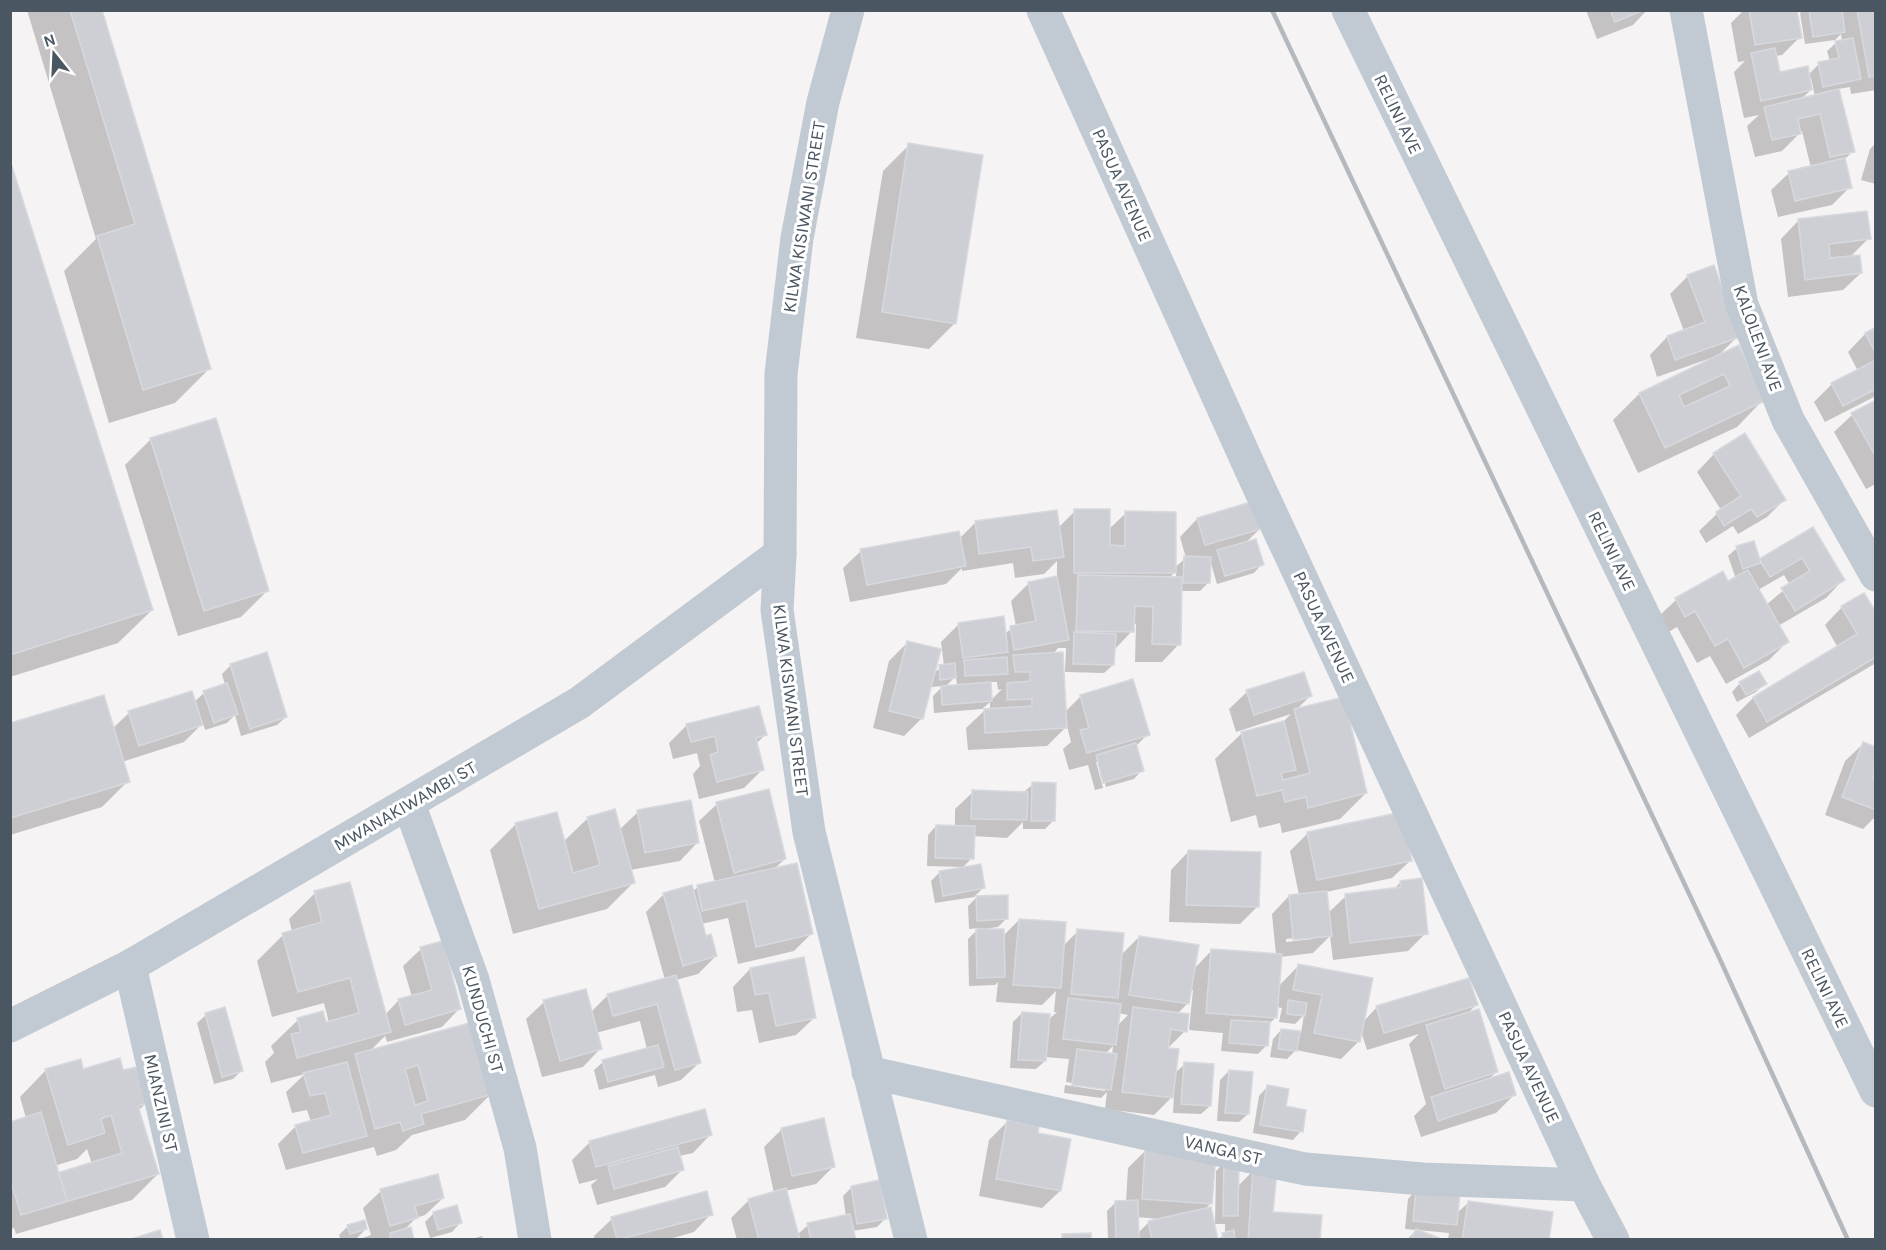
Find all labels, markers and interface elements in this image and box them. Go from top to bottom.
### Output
north arrow [24,24,84,84]
text: N [41,29,58,51]
street label: RELINI AVE [1369,70,1427,158]
street label: KILWA KISIWANI STREET [778,120,830,314]
street label: PASUA AVENUE [1087,125,1157,245]
street label: KALOLENI AVE [1729,282,1787,394]
street label: RELINI AVE [1583,507,1641,595]
street label: PASUA AVENUE [1288,567,1360,687]
street label: KILWA KISIWANI STREET [768,603,814,797]
street label: MWANAKIWAMBI ST [330,756,480,856]
street label: RELINI AVE [1796,944,1854,1032]
street label: KUNDUCHI ST [457,963,509,1075]
street label: PASUA AVENUE [1493,1007,1565,1127]
street label: MIANZINI ST [139,1052,183,1154]
street label: VANGA ST [1182,1130,1264,1170]

